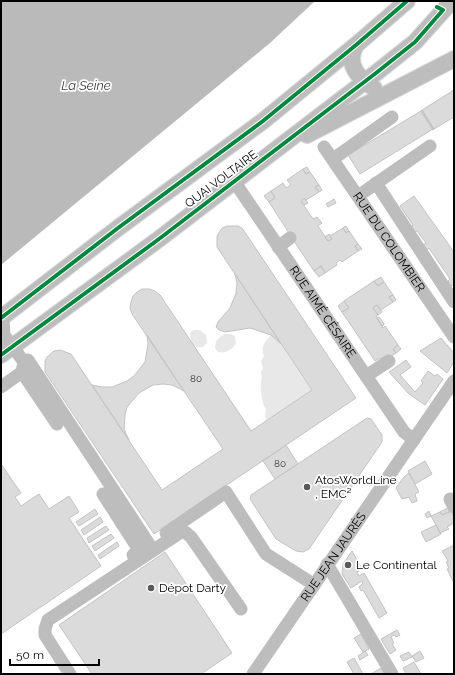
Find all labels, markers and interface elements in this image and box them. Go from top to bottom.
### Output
water label: La Seine [61,78,111,93]
street label: QUAI VOLTAIRE [182,147,260,211]
street label: RUE DU COLOMBIER [350,189,428,294]
street label: RUE AIMÉ CÉSAIRE [287,263,359,360]
house number: 80 [190,373,202,384]
house number: 80 [274,458,286,469]
place label: AtosWorldLine , EMC² [315,473,397,501]
marker: AtosWorldLine , EMC² [302,482,312,492]
street label: RUE JEAN JAURÈS [298,510,369,604]
place label: Le Continental [356,558,437,572]
marker: Le Continental [343,560,353,570]
place label: Dépot Darty [159,581,226,595]
marker: Dépot Darty [146,583,156,593]
scale bar [10,641,99,667]
text: 50 m [16,648,44,662]

